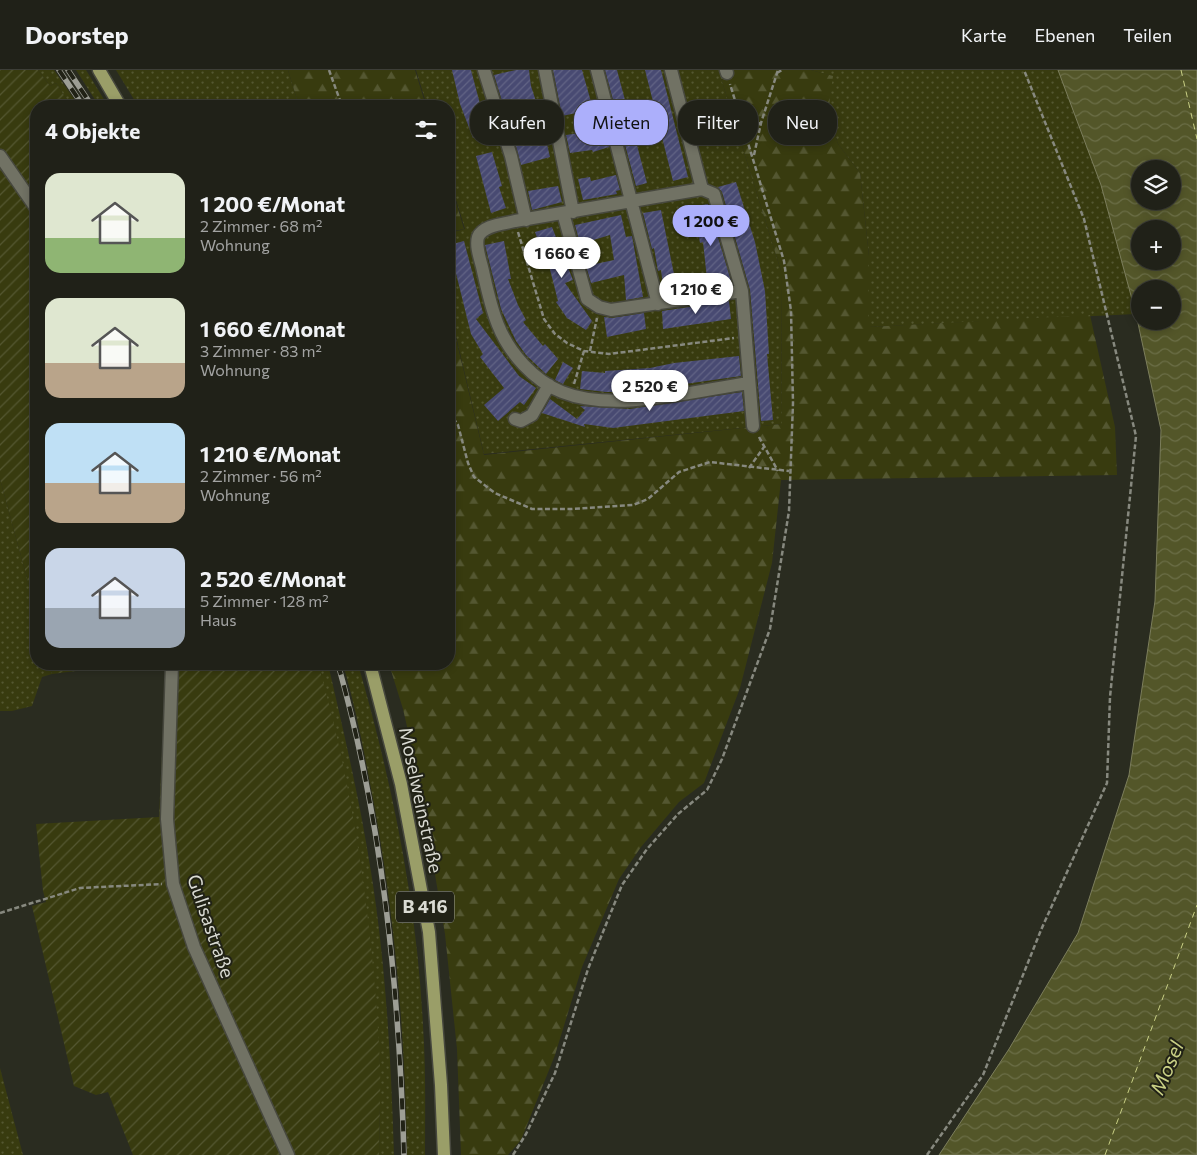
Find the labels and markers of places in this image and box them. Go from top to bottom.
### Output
pin: 1 200 € [665,204,757,247]
pin: 1 660 € [516,236,608,279]
pin: 1 210 € [650,272,742,315]
pin: 2 520 € [604,370,696,412]

